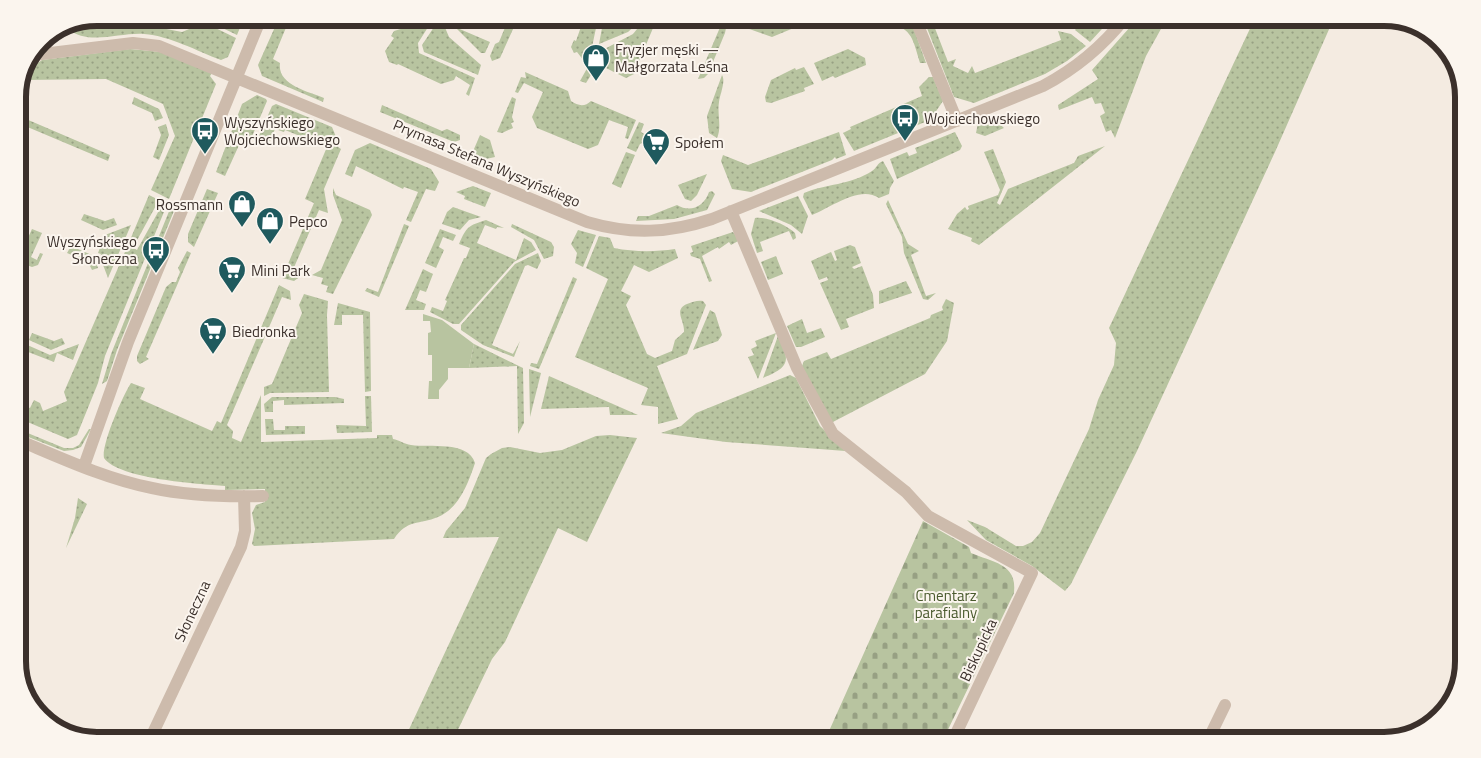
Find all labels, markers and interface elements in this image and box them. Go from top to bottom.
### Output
place label: Fryzjer męski — Małgorzata Leśna [615,38,729,78]
shop icon: Fryzjer męski — Małgorzata Leśna [581,43,611,82]
bus stop icon: Wojciechowskiego [890,103,920,142]
place label: Wojciechowskiego [924,107,1040,130]
place label: Wyszyńskiego Wojciechowskiego [224,111,340,151]
street label: Prymasa Stefana Wyszyńskiego [390,113,584,213]
bus stop icon: Wyszyńskiego Wojciechowskiego [190,116,220,155]
supermarket icon: Społem [641,127,671,166]
place label: Społem [675,131,724,154]
shop icon: Rossmann [227,189,257,228]
place label: Rossmann [156,193,223,216]
shop icon: Pepco [255,206,285,245]
place label: Pepco [289,210,328,233]
place label: Wyszyńskiego Słoneczna [47,230,137,270]
bus stop icon: Wyszyńskiego Słoneczna [141,235,171,274]
supermarket icon: Mini Park [217,255,247,294]
place label: Mini Park [251,259,310,282]
supermarket icon: Biedronka [198,316,228,355]
place label: Biedronka [232,320,296,343]
street label: Słoneczna [168,576,216,645]
park label: Cmentarz parafialny [915,584,977,624]
street label: Biskupicka [953,614,1003,685]

